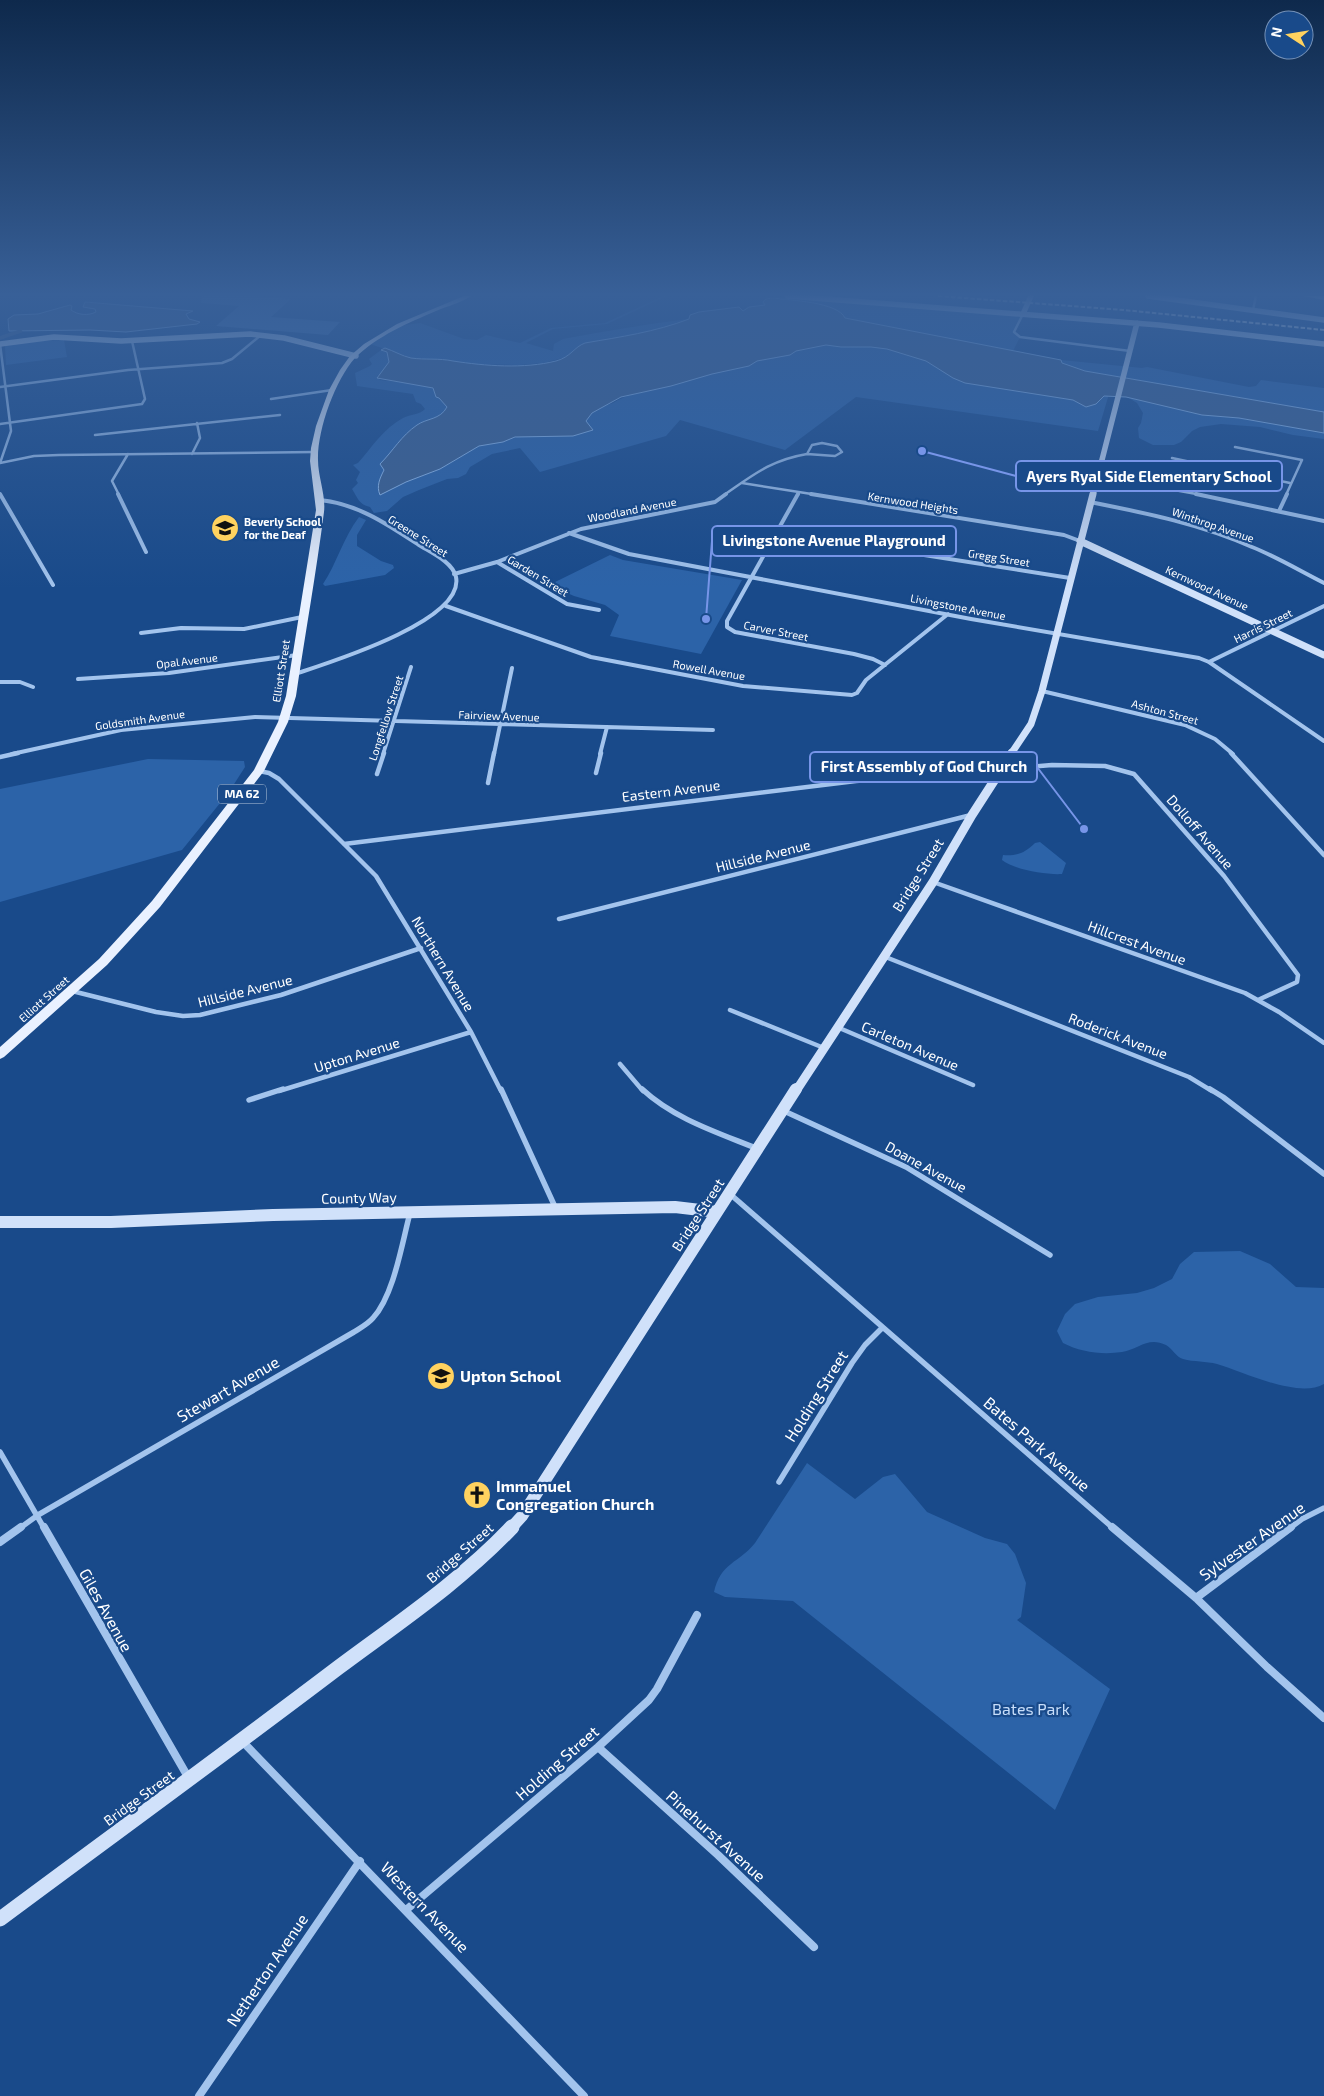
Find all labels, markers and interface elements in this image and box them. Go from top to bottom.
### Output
north arrow [1264,10,1314,60]
text: N [1266,25,1285,39]
callout: Ayers Ryal Side Elementary School [1016,461,1282,491]
text: Ayers Ryal Side Elementary School [1026,467,1272,486]
street label: Kernwood Heights [867,489,960,516]
street label: Woodland Avenue [586,495,677,524]
street label: Winthrop Avenue [1170,504,1256,545]
street label: Greene Street [386,512,451,559]
school or university icon: Beverly School for the Deaf [210,513,240,543]
place label: Beverly School for the Deaf [244,515,322,541]
callout: Livingstone Avenue Playground [712,526,956,556]
text: Livingstone Avenue Playground [722,531,946,550]
street label: Gregg Street [967,546,1031,569]
street label: Garden Street [505,552,571,599]
street label: Kernwood Avenue [1164,563,1251,612]
street label: Livingstone Avenue [909,591,1007,622]
street label: Harris Street [1231,606,1294,645]
street label: Carver Street [743,618,810,643]
street label: Elliott Street [269,639,292,703]
street label: Opal Avenue [155,650,218,671]
street label: Rowell Avenue [672,657,746,682]
street label: Longfellow Street [366,674,405,762]
street label: Ashton Street [1130,696,1200,727]
street label: Goldsmith Avenue [94,707,186,732]
street label: Fairview Avenue [458,708,540,723]
callout: First Assembly of God Church [810,752,1037,782]
text: First Assembly of God Church [821,757,1027,776]
street label: Eastern Avenue [621,776,721,805]
road number: MA 62 [218,784,266,804]
street label: Dolloff Avenue [1163,791,1237,872]
street label: Bridge Street [888,835,947,914]
street label: Hillside Avenue [714,836,812,875]
street label: Northern Avenue [408,913,478,1014]
street label: Hillcrest Avenue [1086,917,1189,968]
street label: Hillside Avenue [196,971,294,1010]
street label: Elliott Street [16,973,71,1025]
street label: Roderick Avenue [1066,1009,1170,1062]
street label: Carleton Avenue [859,1017,961,1074]
street label: Upton Avenue [312,1033,402,1076]
street label: Doane Avenue [883,1137,970,1196]
street label: Bridge Street [668,1175,727,1254]
street label: County Way [321,1188,398,1207]
street label: Holding Street [780,1347,851,1445]
street label: Stewart Avenue [173,1352,282,1425]
school or university icon: Upton School [426,1361,456,1391]
place label: Upton School [460,1366,562,1385]
street label: Bates Park Avenue [980,1392,1094,1495]
place label: Immanuel Congregation Church [496,1476,654,1513]
church icon: Immanuel Congregation Church [462,1480,492,1510]
street label: Sylvester Avenue [1195,1497,1308,1584]
street label: Bridge Street [423,1519,497,1586]
street label: Giles Avenue [76,1565,137,1655]
park label: Bates Park [992,1699,1070,1718]
street label: Holding Street [511,1721,602,1804]
street label: Bridge Street [100,1766,177,1829]
street label: Pinehurst Avenue [663,1786,770,1885]
street label: Western Avenue [377,1857,473,1956]
street label: Netherton Avenue [222,1910,311,2030]

